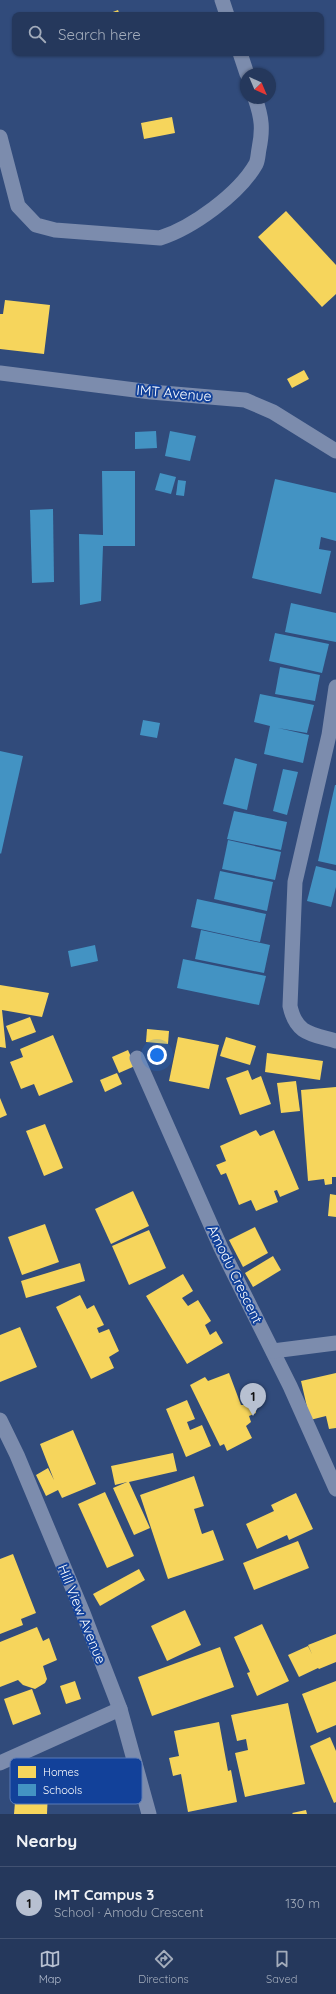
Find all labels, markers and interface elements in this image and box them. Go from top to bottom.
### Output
search box [12,12,324,56]
icon: search [26,23,48,45]
text: Search here [58,25,141,44]
north arrow [240,68,276,104]
street label: IMT Avenue [136,381,212,405]
your location [147,1045,167,1065]
street label: Amodu Crescent [203,1222,267,1326]
pin: 1 [240,1383,266,1416]
street label: Hill View Avenue [54,1562,110,1666]
legend [10,1758,142,1804]
text: Homes [43,1765,79,1779]
text: Schools [43,1783,82,1797]
text: Nearby [16,1830,77,1851]
text: IMT Campus 3 [54,1885,154,1904]
text: 1 [26,1895,32,1911]
text: 130 m [285,1895,320,1911]
text: School · Amodu Crescent [54,1904,204,1920]
tab: Map [39,1948,61,1986]
tab: Directions [138,1948,189,1986]
tab: Saved [266,1948,297,1986]

